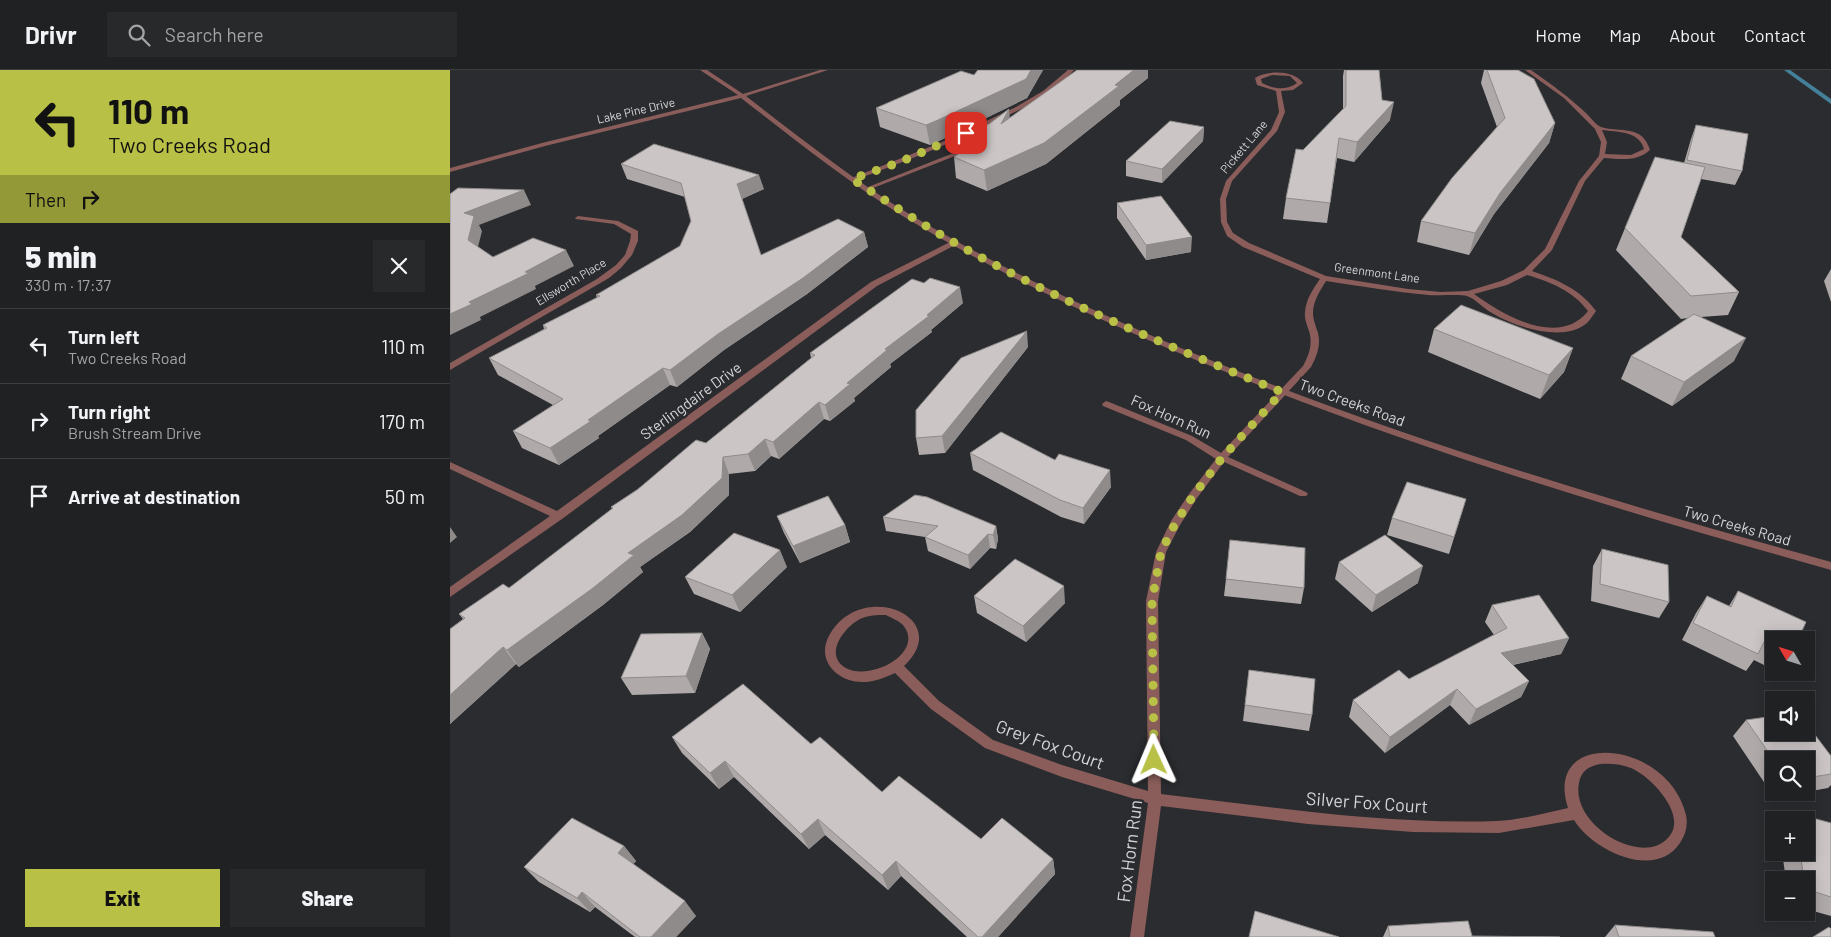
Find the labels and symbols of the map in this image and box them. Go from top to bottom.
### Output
street label: Lake Pine Drive [595,94,676,126]
pin [945,112,987,154]
street label: Pickett Lane [1217,117,1270,176]
street label: Ellsworth Place [533,255,608,308]
street label: Greenmont Lane [1333,259,1421,285]
street label: Sterlingdaire Drive [636,358,744,443]
street label: Two Creeks Road [1297,375,1408,430]
street label: Fox Horn Run [1129,390,1214,442]
street label: Two Creeks Road [1681,501,1793,549]
north arrow [1765,631,1815,681]
street label: Grey Fox Court [993,714,1108,774]
position arrow [1127,733,1179,785]
street label: Silver Fox Court [1305,787,1429,817]
street label: Fox Horn Run [1112,798,1146,903]

